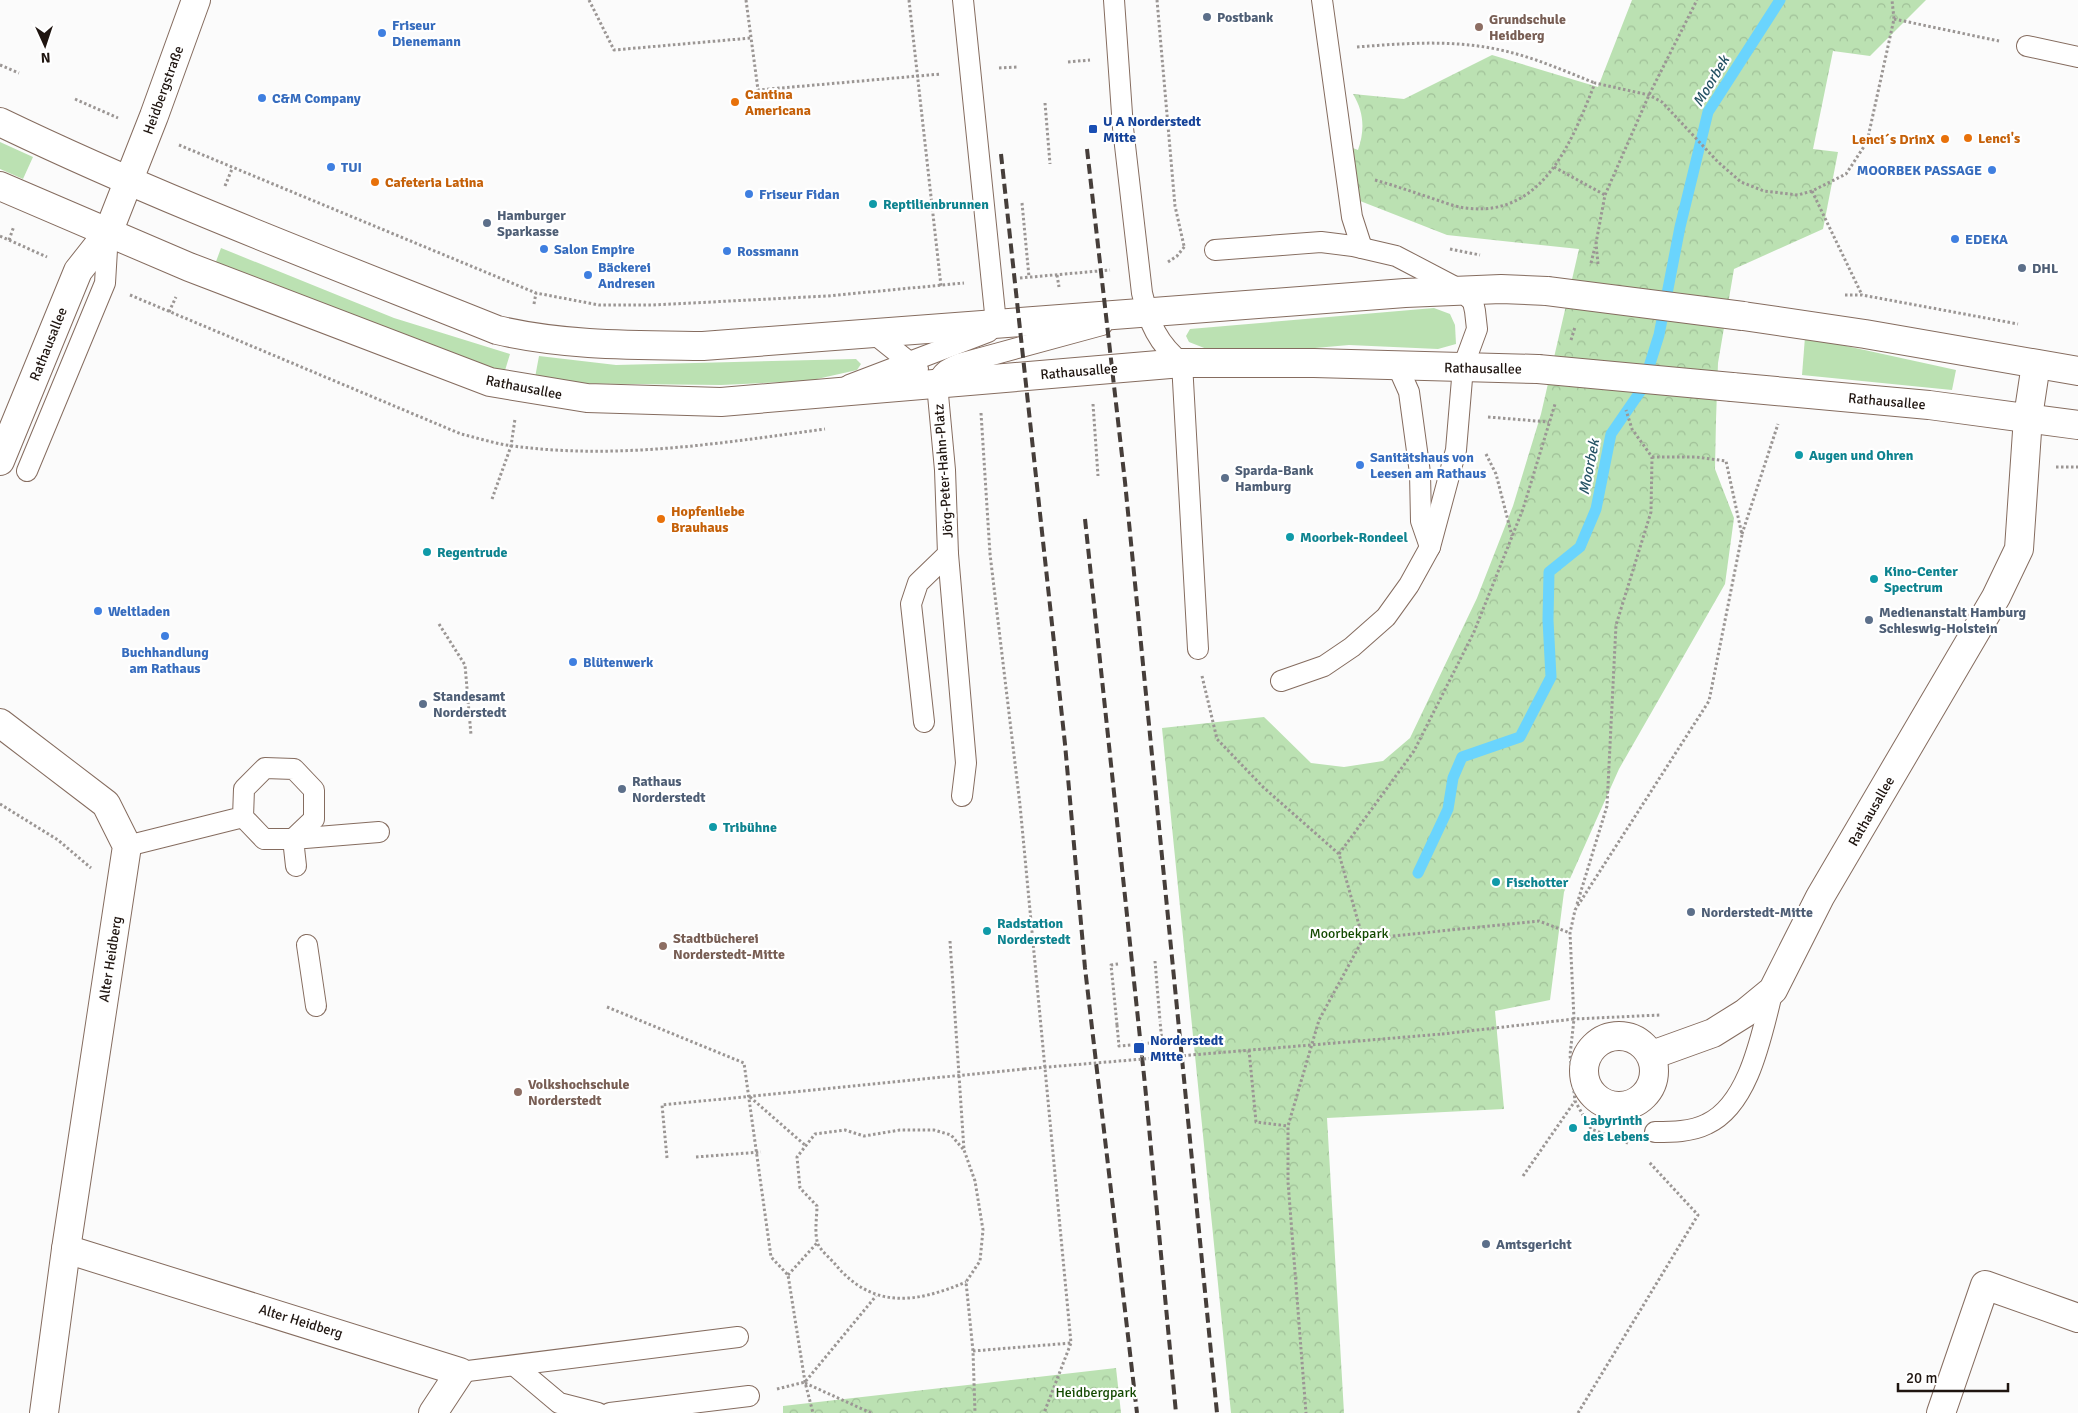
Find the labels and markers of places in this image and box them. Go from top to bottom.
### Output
place label: Postbank [1217,9,1274,26]
marker: Postbank [1201,11,1213,23]
place label: Grundschule Heidberg [1489,11,1566,44]
place label: Friseur Dienemann [392,17,461,50]
marker: Grundschule Heidberg [1473,21,1485,33]
marker: Friseur Dienemann [376,27,388,39]
place label: Cantina Americana [745,86,811,119]
place label: C&M Company [272,90,361,107]
marker: C&M Company [256,92,268,104]
marker: Cantina Americana [729,96,741,108]
place label: U A Norderstedt Mitte [1103,113,1202,146]
marker: U A Norderstedt Mitte [1087,123,1099,135]
place label: Lenci's [1978,130,2020,147]
place label: Lenci´s DrinX [1852,131,1935,148]
marker: Lenci's [1962,132,1974,144]
marker: Lenci´s DrinX [1939,133,1951,145]
place label: TUI [341,159,362,176]
marker: TUI [325,161,337,173]
place label: MOORBEK PASSAGE [1857,162,1982,179]
marker: MOORBEK PASSAGE [1986,164,1998,176]
place label: Cafeteria Latina [385,174,484,191]
marker: Cafeteria Latina [369,176,381,188]
place label: Friseur Fidan [759,186,840,203]
marker: Friseur Fidan [743,188,755,200]
place label: Reptilienbrunnen [883,196,989,213]
marker: Reptilienbrunnen [867,198,879,210]
place label: Hamburger Sparkasse [497,207,566,240]
marker: Hamburger Sparkasse [481,217,493,229]
place label: EDEKA [1965,231,2008,248]
marker: EDEKA [1949,233,1961,245]
place label: Salon Empire [554,241,635,258]
marker: Salon Empire [538,243,550,255]
place label: Rossmann [737,243,799,260]
marker: Rossmann [721,245,733,257]
place label: Bäckerei Andresen [598,259,656,292]
place label: DHL [2032,260,2059,277]
marker: DHL [2016,262,2028,274]
marker: Bäckerei Andresen [582,269,594,281]
place label: Augen und Ohren [1809,447,1914,464]
place label: Sanitätshaus von Leesen am Rathaus [1370,449,1486,482]
marker: Augen und Ohren [1793,449,1805,461]
marker: Sanitätshaus von Leesen am Rathaus [1354,459,1366,471]
place label: Sparda-Bank Hamburg [1235,462,1314,495]
marker: Sparda-Bank Hamburg [1219,472,1231,484]
place label: Hopfenliebe Brauhaus [671,503,745,536]
marker: Hopfenliebe Brauhaus [655,513,667,525]
place label: Moorbek-Rondeel [1300,529,1408,546]
marker: Moorbek-Rondeel [1284,531,1296,543]
place label: Regentrude [437,544,507,561]
marker: Regentrude [421,546,433,558]
place label: Kino-Center Spectrum [1884,563,1958,596]
marker: Kino-Center Spectrum [1868,573,1880,585]
place label: Weltladen [108,603,171,620]
place label: Medienanstalt Hamburg Schleswig-Holstein [1879,604,2027,637]
marker: Weltladen [92,605,104,617]
marker: Medienanstalt Hamburg Schleswig-Holstein [1863,614,1875,626]
marker: Buchhandlung am Rathaus [159,630,171,642]
place label: Buchhandlung am Rathaus [121,644,209,677]
place label: Blütenwerk [583,654,654,671]
marker: Blütenwerk [567,656,579,668]
place label: Standesamt Norderstedt [433,688,507,721]
marker: Standesamt Norderstedt [417,698,429,710]
place label: Rathaus Norderstedt [632,773,706,806]
marker: Rathaus Norderstedt [616,783,628,795]
place label: Tribühne [723,819,777,836]
marker: Tribühne [707,821,719,833]
place label: Fischotter [1506,874,1569,891]
marker: Fischotter [1490,876,1502,888]
place label: Norderstedt-Mitte [1701,904,1813,921]
marker: Norderstedt-Mitte [1685,906,1697,918]
place label: Radstation Norderstedt [997,915,1071,948]
marker: Radstation Norderstedt [981,925,993,937]
place label: Stadtbücherei Norderstedt-Mitte [673,930,785,963]
marker: Stadtbücherei Norderstedt-Mitte [657,940,669,952]
place label: Norderstedt Mitte [1150,1032,1224,1065]
marker: Norderstedt Mitte [1132,1041,1146,1055]
place label: Volkshochschule Norderstedt [528,1076,630,1109]
marker: Volkshochschule Norderstedt [512,1086,524,1098]
place label: Labyrinth des Lebens [1583,1112,1649,1145]
marker: Labyrinth des Lebens [1567,1122,1579,1134]
place label: Amtsgericht [1496,1236,1572,1253]
marker: Amtsgericht [1480,1238,1492,1250]

